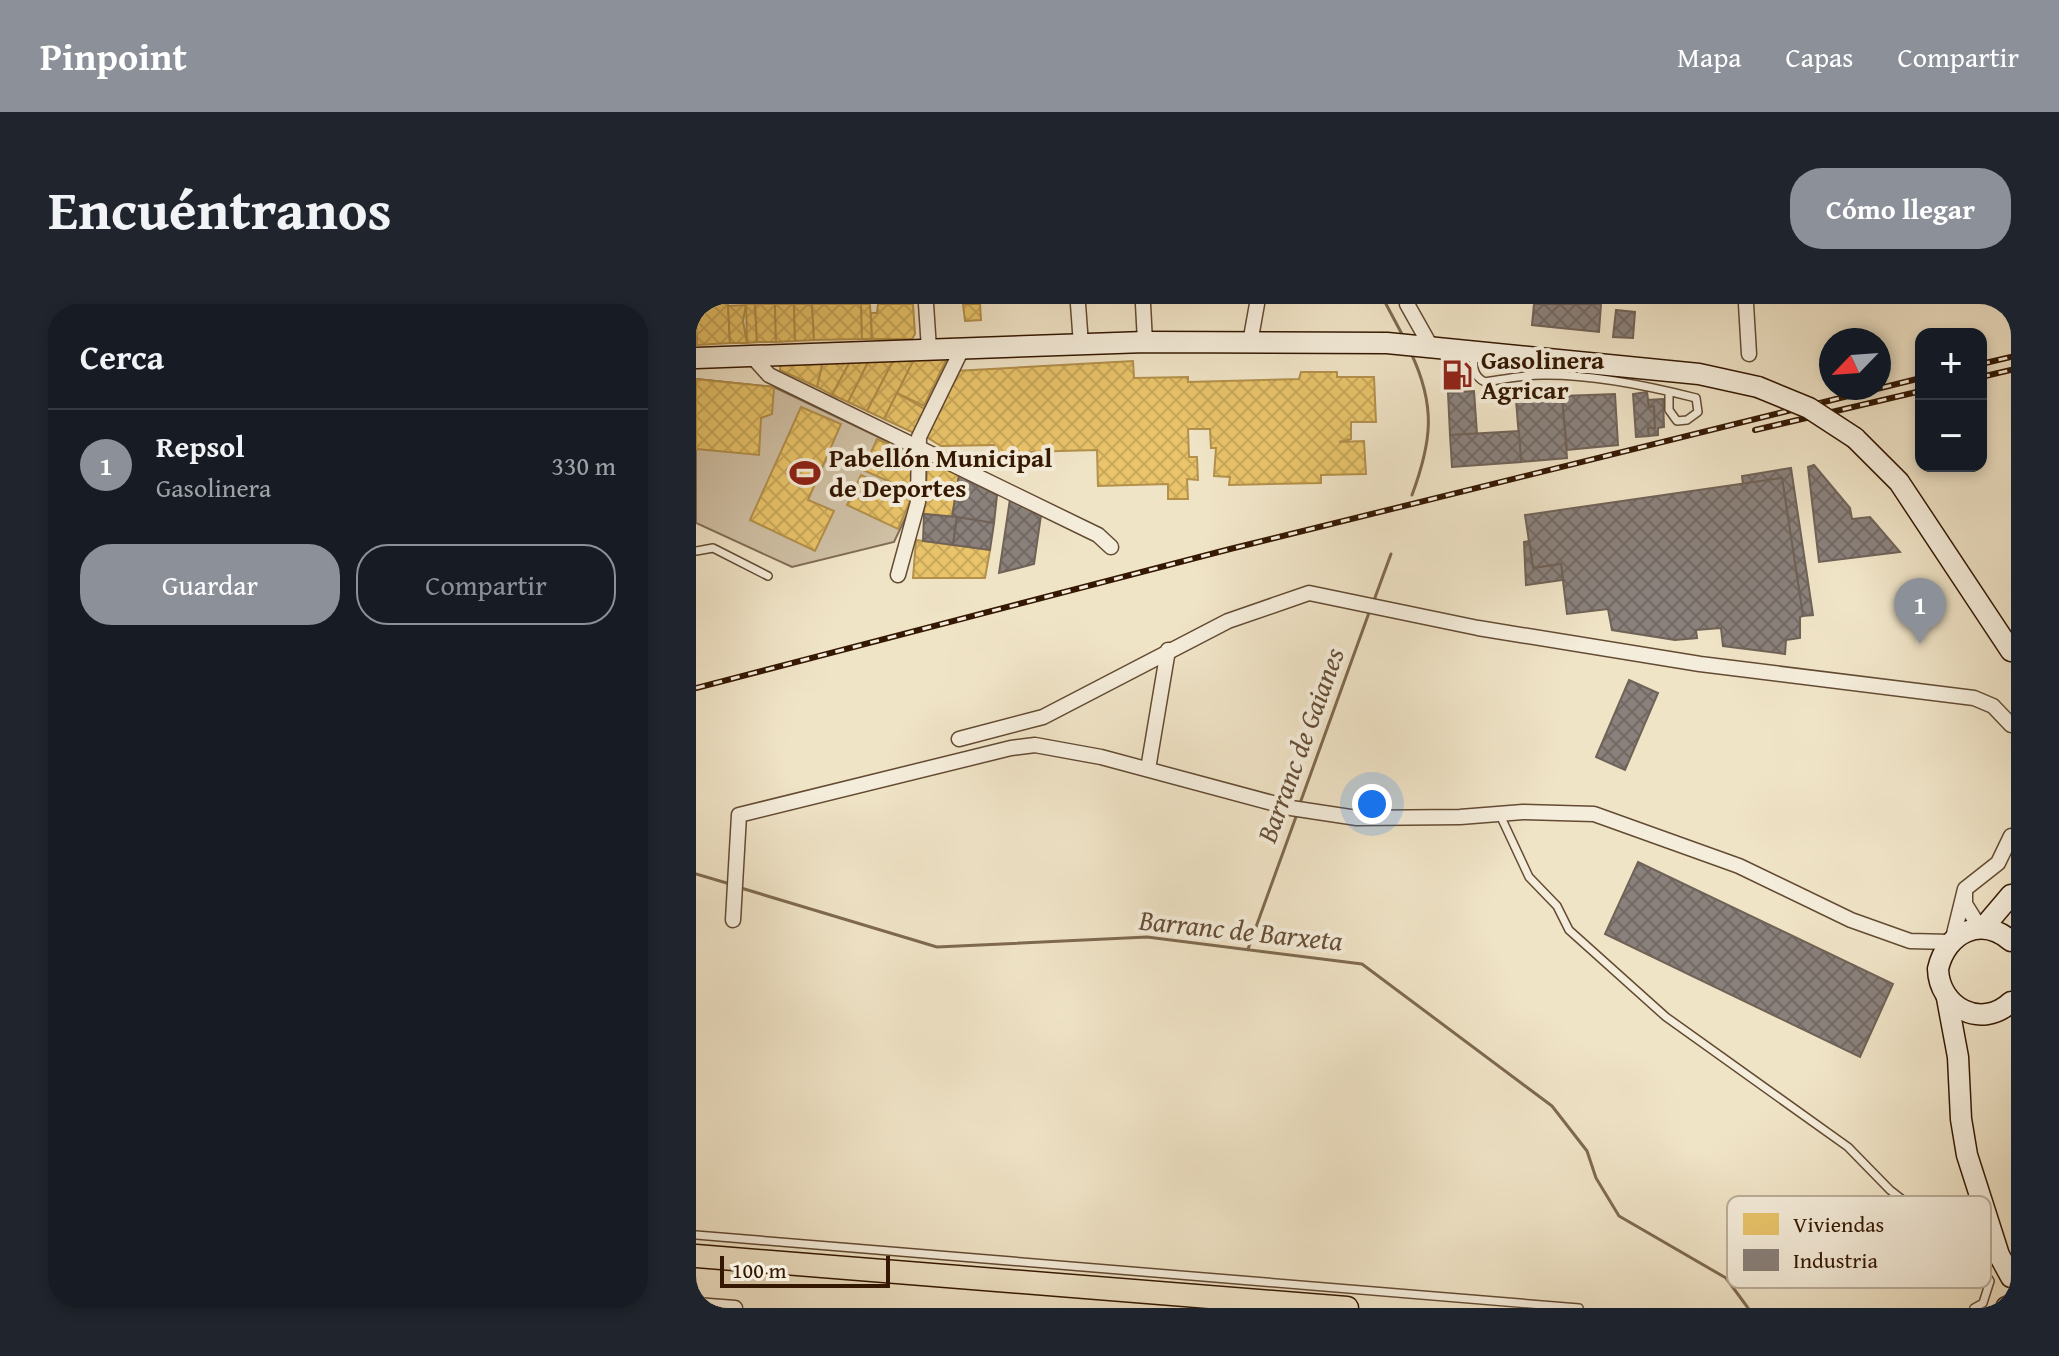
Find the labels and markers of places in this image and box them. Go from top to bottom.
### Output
place label: Gasolinera Agricar [1481,340,1605,409]
fuel station icon: Gasolinera Agricar [1440,358,1474,392]
place label: Pabellón Municipal de Deportes [829,438,1052,507]
sports icon: Pabellón Municipal de Deportes [788,456,822,490]
pin: 1 [1894,578,1946,644]

